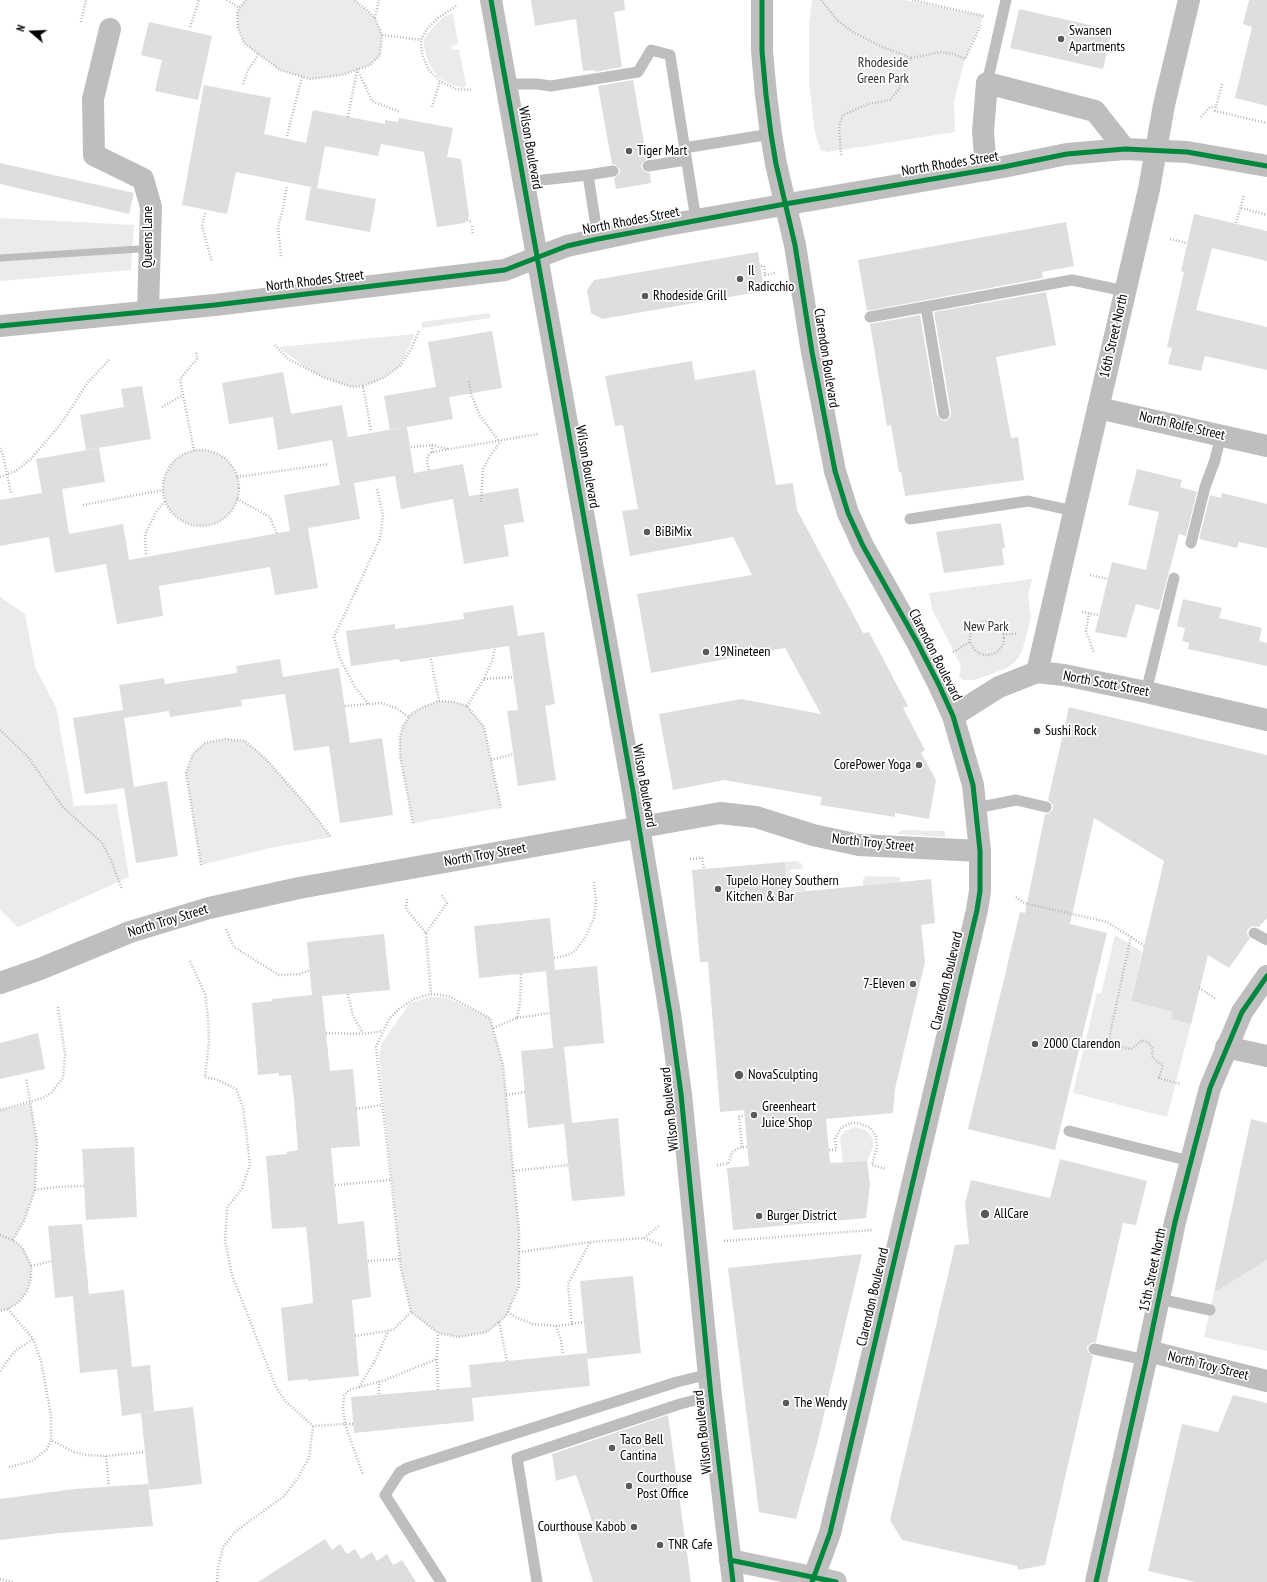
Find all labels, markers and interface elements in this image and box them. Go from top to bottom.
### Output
north arrow [12,12,52,52]
text: N [13,23,28,33]
place label: Swansen Apartments [1069,23,1125,56]
marker: Swansen Apartments [1056,34,1066,44]
park label: Rhodeside Green Park [857,55,909,88]
street label: Wilson Boulevard [514,105,546,191]
place label: Tiger Mart [637,143,687,159]
marker: Tiger Mart [624,146,634,156]
street label: North Rhodes Street [900,148,1000,180]
street label: North Rhodes Street [581,203,681,239]
street label: Queens Lane [140,206,156,268]
place label: Il Radicchio [748,263,794,296]
street label: North Rhodes Street [265,267,365,295]
marker: Il Radicchio [735,274,745,284]
place label: Rhodeside Grill [653,288,727,304]
marker: Rhodeside Grill [640,291,650,301]
street label: 16th Street North [1096,293,1132,379]
street label: Clarendon Boulevard [810,307,842,409]
street label: North Rolfe Street [1138,408,1226,444]
street label: Wilson Boulevard [571,424,603,510]
place label: BiBiMix [655,524,692,540]
marker: BiBiMix [642,527,652,537]
street label: Clarendon Boulevard [905,606,965,704]
park label: New Park [963,619,1009,635]
place label: 19Nineteen [714,644,770,660]
marker: 19Nineteen [701,647,711,657]
street label: North Scott Street [1062,667,1150,701]
place label: Sushi Rock [1045,723,1097,739]
marker: Sushi Rock [1032,726,1042,736]
street label: Wilson Boulevard [628,743,660,829]
place label: CorePower Yoga [834,757,911,773]
marker: CorePower Yoga [914,760,924,770]
street label: North Troy Street [831,830,915,856]
street label: North Troy Street [443,840,527,870]
place label: Tupelo Honey Southern Kitchen & Bar [726,873,839,906]
marker: Tupelo Honey Southern Kitchen & Bar [713,884,723,894]
street label: North Troy Street [126,901,210,941]
street label: Clarendon Boulevard [927,930,967,1032]
place label: 7-Eleven [863,976,905,992]
marker: 7-Eleven [908,979,918,989]
place label: 2000 Clarendon [1043,1036,1120,1052]
marker: 2000 Clarendon [1030,1039,1040,1049]
street label: Wilson Boulevard [657,1066,683,1152]
place label: NovaSculpting [748,1067,818,1083]
marker: NovaSculpting [733,1069,745,1081]
place label: Greenheart Juice Shop [762,1099,816,1132]
marker: Greenheart Juice Shop [749,1110,759,1120]
place label: AllCare [994,1206,1029,1222]
place label: Burger District [767,1208,837,1224]
marker: AllCare [979,1208,991,1220]
marker: Burger District [754,1211,764,1221]
street label: 15th Street North [1136,1227,1170,1313]
street label: Clarendon Boulevard [853,1246,893,1348]
street label: North Troy Street [1166,1348,1250,1384]
street label: Wilson Boulevard [690,1389,716,1475]
place label: The Wendy [794,1395,847,1411]
marker: The Wendy [781,1398,791,1408]
place label: Taco Bell Cantina [620,1432,663,1464]
marker: Taco Bell Cantina [607,1443,617,1453]
place label: Courthouse Post Office [637,1470,692,1502]
marker: Courthouse Post Office [624,1481,634,1491]
place label: Courthouse Kabob [538,1519,626,1535]
marker: Courthouse Kabob [629,1522,639,1532]
place label: TNR Cafe [668,1537,713,1553]
marker: TNR Cafe [655,1540,665,1550]

